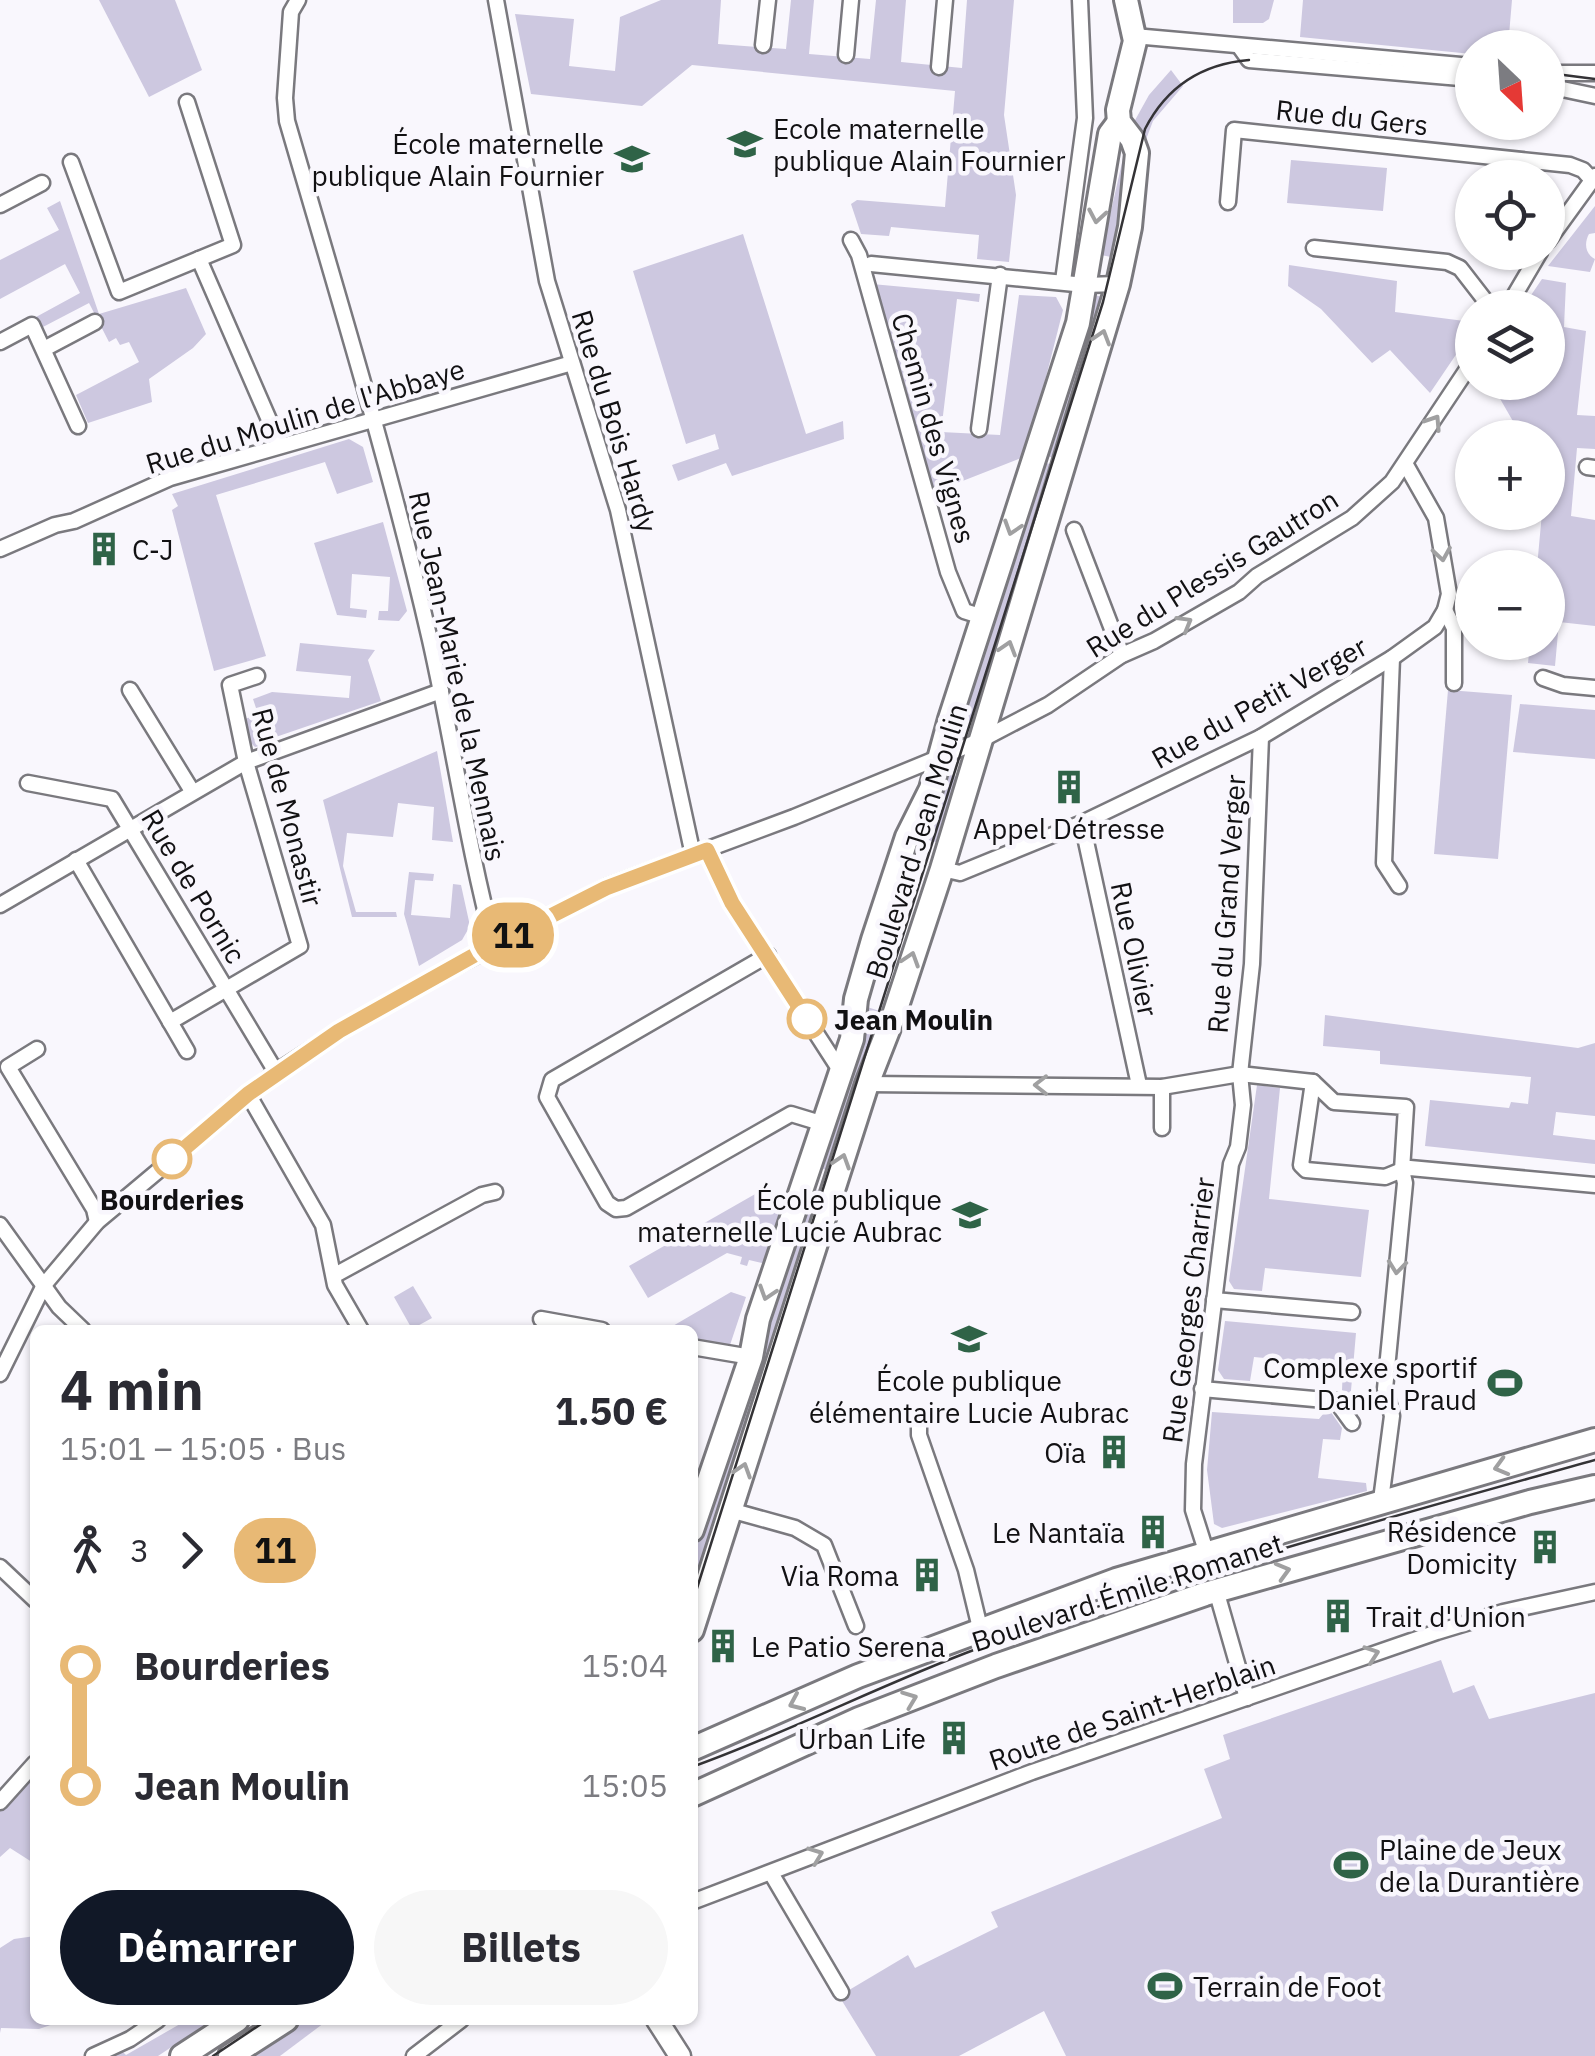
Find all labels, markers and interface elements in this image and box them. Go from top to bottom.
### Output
north arrow [1455,30,1565,140]
map controls [1455,30,1565,660]
street label: Rue du Gers [1274,91,1430,143]
place label: Ecole maternelle publique Alain Fournier [773,110,1066,179]
place label: École maternelle publique Alain Fournier [311,125,604,194]
school or university icon: Ecole maternelle publique Alain Fournier [726,125,764,163]
school or university icon: École maternelle publique Alain Fournier [613,140,651,178]
button: locate [1455,160,1565,270]
one-way arrow [1087,207,1108,224]
button: layers [1455,290,1565,400]
street label: Rue du Bois Hardy [564,305,666,537]
street label: Chemin des Vignes [883,308,985,548]
one-way arrow [1090,329,1111,346]
street label: Rue du Moulin de l'Abbaye [141,350,469,482]
one-way arrow [1421,415,1440,433]
button: + [1455,420,1565,530]
street label: Rue du Plessis Gautron [1079,480,1345,666]
street label: Rue Jean-Marie de la Mennais [401,488,515,864]
one-way arrow [1003,519,1023,536]
building icon: C-J [85,530,123,568]
place label: C-J [132,531,173,568]
one-way arrow [1431,546,1452,563]
button: − [1455,550,1565,660]
one-way arrow [1174,616,1192,636]
street label: Rue du Petit Verger [1145,627,1373,777]
one-way arrow [996,640,1016,657]
street label: Boulevard Jean Moulin [856,699,976,983]
street label: Rue de Monastir [244,704,332,910]
building icon: Appel Détresse [1050,768,1088,806]
street label: Rue du Grand Verger [1198,773,1254,1035]
street label: Rue de Pornic [133,802,255,970]
place label: Appel Détresse [973,810,1165,847]
street label: Rue Olivier [1103,878,1167,1020]
line badge: 11 [468,902,558,968]
text: 11 [492,912,534,958]
one-way arrow [900,952,920,969]
marker: Jean Moulin [788,1000,826,1038]
place label: Jean Moulin [834,1001,993,1038]
one-way arrow [1033,1074,1048,1096]
marker: Bourderies [153,1140,191,1178]
one-way arrow [830,1153,851,1170]
street label: Rue Georges Charrier [1153,1175,1223,1445]
place label: Bourderies [100,1181,244,1218]
place label: École publique maternelle Lucie Aubrac [637,1181,942,1250]
school or university icon: École publique maternelle Lucie Aubrac [951,1196,989,1234]
one-way arrow [1386,1260,1408,1276]
one-way arrow [758,1283,778,1300]
school or university icon: École publique élémentaire Lucie Aubrac [950,1320,988,1358]
place label: Complexe sportif Daniel Praud [1263,1349,1477,1418]
text: 4 min [60,1354,204,1425]
place label: École publique élémentaire Lucie Aubrac [809,1362,1129,1431]
sports icon: Complexe sportif Daniel Praud [1486,1364,1524,1402]
text: 1.50 € [555,1386,668,1435]
text: 15:01 – 15:05 · Bus [60,1427,346,1469]
building icon: Oïa [1095,1433,1133,1471]
place label: Oïa [1044,1434,1086,1471]
one-way arrow [1493,1455,1510,1476]
one-way arrow [731,1463,751,1480]
building icon: Le Nantaïa [1134,1513,1172,1551]
place label: Résidence Domicity [1387,1513,1517,1582]
place label: Le Nantaïa [992,1514,1125,1551]
icon: walk [60,1523,115,1578]
icon: forward [164,1523,219,1578]
street label: Boulevard Émile Romanet [967,1524,1287,1660]
text: 11 [254,1527,296,1573]
building icon: Résidence Domicity [1526,1528,1564,1566]
text: 3 [130,1529,149,1571]
building icon: Via Roma [908,1556,946,1594]
place label: Via Roma [781,1557,899,1594]
one-way arrow [1274,1562,1291,1583]
building icon: Trait d'Union [1319,1597,1357,1635]
place label: Trait d'Union [1366,1598,1526,1635]
building icon: Le Patio Serena [704,1627,742,1665]
place label: Le Patio Serena [751,1628,946,1665]
text: Bourderies [134,1641,330,1690]
text: 15:04 [582,1644,668,1686]
one-way arrow [1363,1645,1380,1666]
street label: Route de Saint-Herblain [984,1646,1280,1778]
one-way arrow [788,1691,806,1711]
one-way arrow [900,1691,917,1711]
building icon: Urban Life [935,1719,973,1757]
place label: Urban Life [798,1720,926,1757]
text: Jean Moulin [134,1761,350,1810]
text: 15:05 [582,1764,668,1806]
place label: Plaine de Jeux de la Durantière [1379,1831,1580,1900]
sports icon: Plaine de Jeux de la Durantière [1332,1846,1370,1884]
one-way arrow [807,1847,824,1867]
button: Démarrer [60,1890,354,2005]
button: Billets [374,1890,668,2005]
sports icon: Terrain de Foot [1146,1967,1184,2005]
place label: Terrain de Foot [1193,1968,1382,2005]

